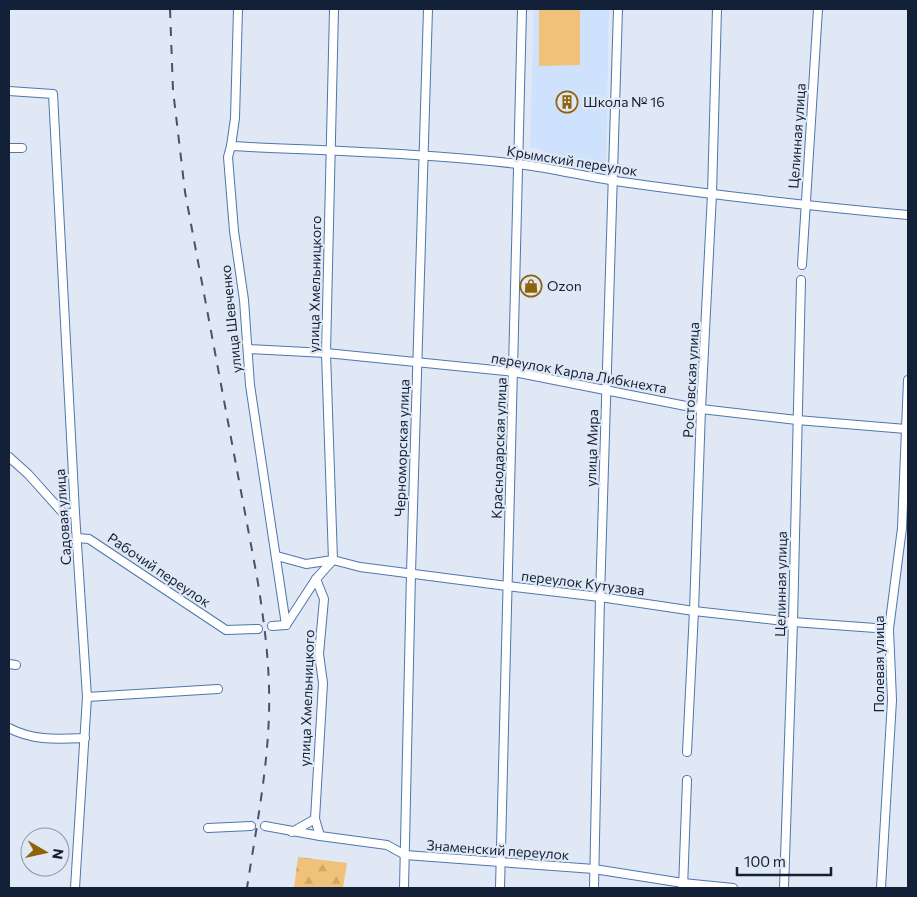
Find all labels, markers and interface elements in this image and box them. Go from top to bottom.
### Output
street label: Целинная улица [784,83,809,189]
building icon: Школа № 16 [555,90,579,114]
place label: Школа № 16 [583,93,665,110]
street label: Крымский переулок [505,142,639,179]
street label: улица Хмельницкого [305,215,324,353]
street label: улица Шевченко [216,264,245,374]
shop icon: Ozon [519,274,543,298]
place label: Ozon [547,277,582,294]
street label: Ростовская улица [679,322,702,438]
street label: переулок Карла Либкнехта [490,349,668,396]
street label: Краснодарская улица [488,377,509,519]
street label: Черноморская улица [391,379,412,517]
street label: улица Мира [582,409,601,487]
street label: Садовая улица [51,468,74,566]
street label: Рабочий переулок [105,529,214,611]
street label: Целинная улица [771,531,790,637]
street label: переулок Кутузова [521,567,646,598]
street label: Полевая улица [870,615,887,713]
street label: улица Хмельницкого [296,629,317,767]
north arrow [20,827,70,877]
street label: Знаменский переулок [426,836,571,863]
scale bar [737,844,831,876]
text: N [49,848,68,861]
text: 100 m [744,852,786,870]

